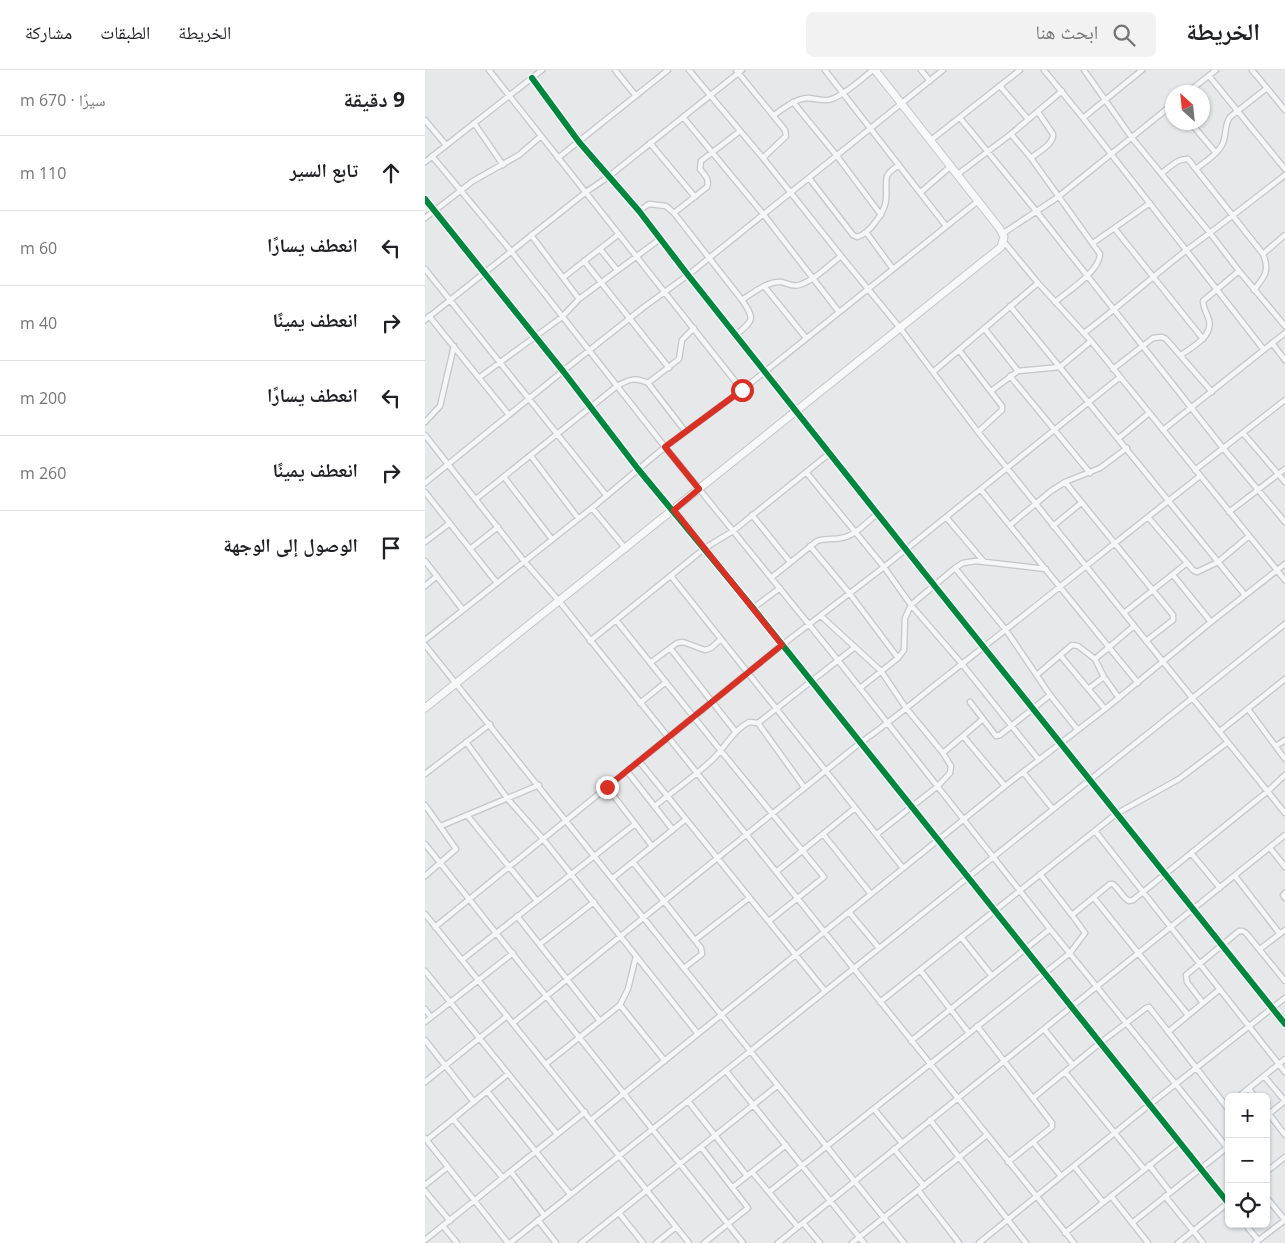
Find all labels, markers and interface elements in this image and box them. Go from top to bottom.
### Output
search box [806,12,1156,57]
text: الخريطة [1186,14,1260,47]
text: ابحث هنا [1035,19,1098,45]
text: مشاركة [25,20,72,44]
text: الطبقات [100,20,150,44]
text: الخريطة [178,20,231,44]
icon: search [1110,21,1138,49]
text: 9 دقيقة [343,85,405,113]
north arrow [1165,85,1210,130]
text: سيرًا · 670 m [20,89,106,111]
text: تابع السير [290,157,358,183]
icon: ahead [377,159,405,187]
text: 110 m [20,162,66,184]
text: انعطف يسارًا [267,232,358,258]
icon: left [377,234,405,262]
text: 60 m [20,237,57,259]
text: انعطف يمينًا [272,307,358,333]
icon: right [377,309,405,337]
text: 40 m [20,312,57,334]
route start [731,379,754,402]
text: انعطف يسارًا [267,382,358,408]
icon: left [377,384,405,412]
text: 200 m [20,387,66,409]
text: انعطف يمينًا [272,457,358,483]
icon: right [377,459,405,487]
text: 260 m [20,462,66,484]
text: الوصول إلى الوجهة [223,532,358,558]
icon: arrive [377,534,405,562]
route end [596,776,619,799]
map controls [1225,1093,1270,1228]
button: + [1225,1093,1270,1138]
button: − [1225,1138,1270,1183]
button: locate [1225,1183,1270,1228]

